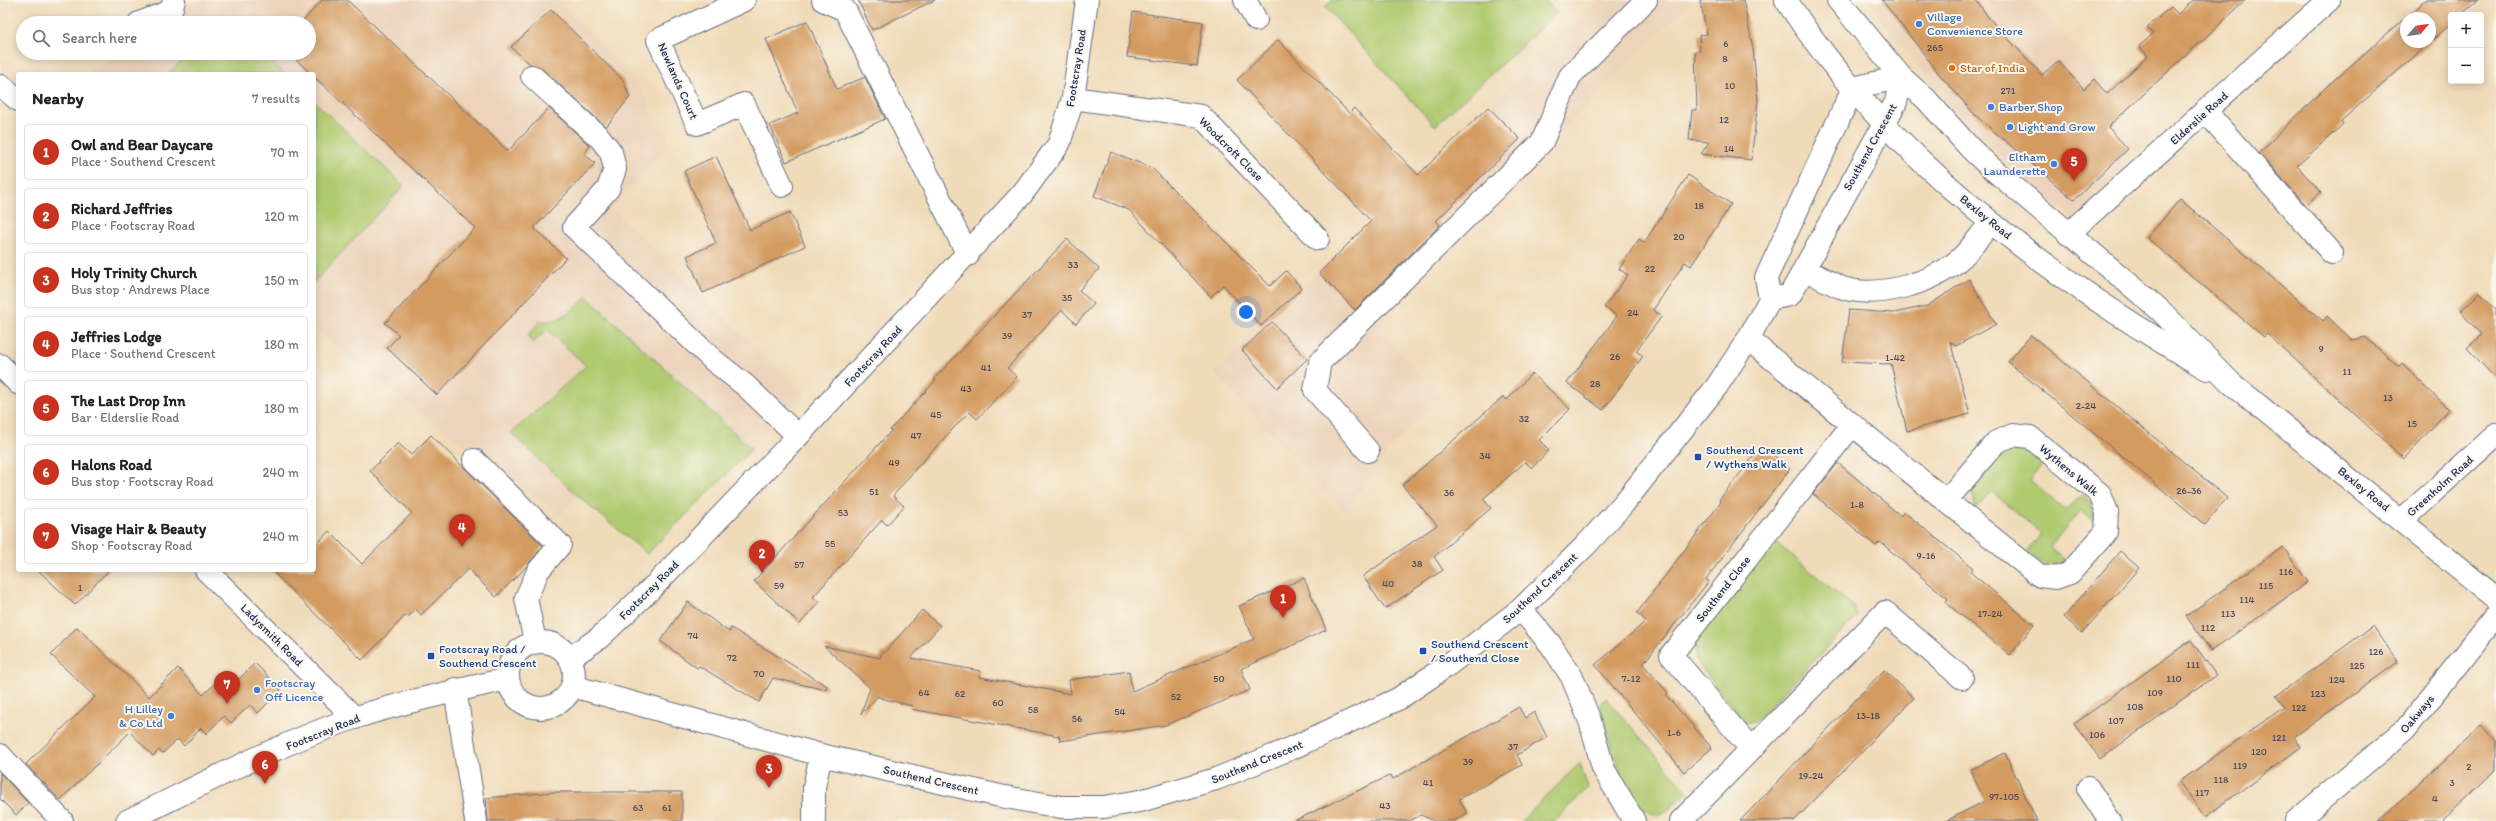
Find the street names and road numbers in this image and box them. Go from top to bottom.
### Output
street label: Footscray Road [1063,28,1089,108]
street label: Newlands Court [655,40,701,122]
street label: Elderslie Road [2167,88,2231,148]
street label: Southend Crescent [1840,101,1900,193]
street label: Woodcroft Close [1196,114,1266,184]
street label: Bexley Road [1957,192,2015,243]
street label: Footscray Road [841,322,905,390]
street label: Wythens Walk [2037,441,2102,499]
street label: Greenholm Road [2404,452,2477,520]
street label: Bexley Road [2335,464,2393,515]
street label: Southend Crescent [1500,549,1581,626]
street label: Southend Close [1693,553,1753,625]
street label: Footscray Road [616,557,682,623]
street label: Ladysmith Road [238,601,307,670]
street label: Oakways [2397,692,2437,736]
street label: Footscray Road [284,711,362,753]
street label: Southend Crescent [1209,737,1305,787]
street label: Southend Crescent [882,762,981,798]

